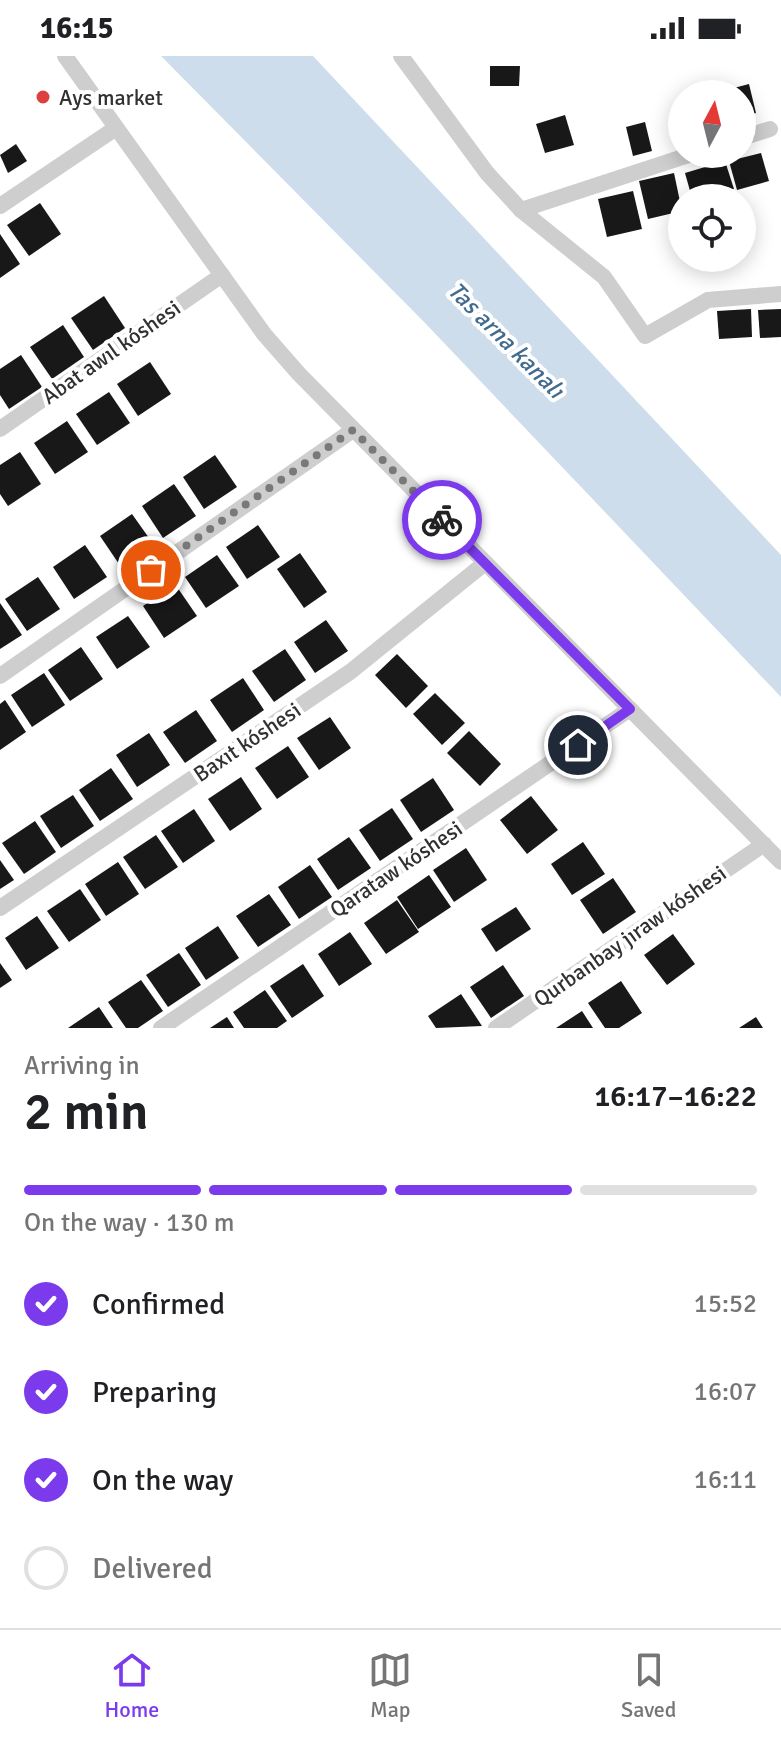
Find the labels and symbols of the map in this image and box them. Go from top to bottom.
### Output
north arrow [668,80,756,168]
place label: Ays market [59,84,163,111]
marker: Ays market [34,88,52,106]
water label: Tas arna kanalı [441,275,572,406]
street label: Abat awıl kóshesi [36,294,186,410]
courier [402,480,482,560]
pin [117,536,185,604]
street label: Baxıt kóshesi [188,696,306,788]
pin [544,711,612,779]
street label: Qarataw kóshesi [325,815,467,923]
street label: Qurbanbay jıraw kóshesi [529,859,731,1013]

